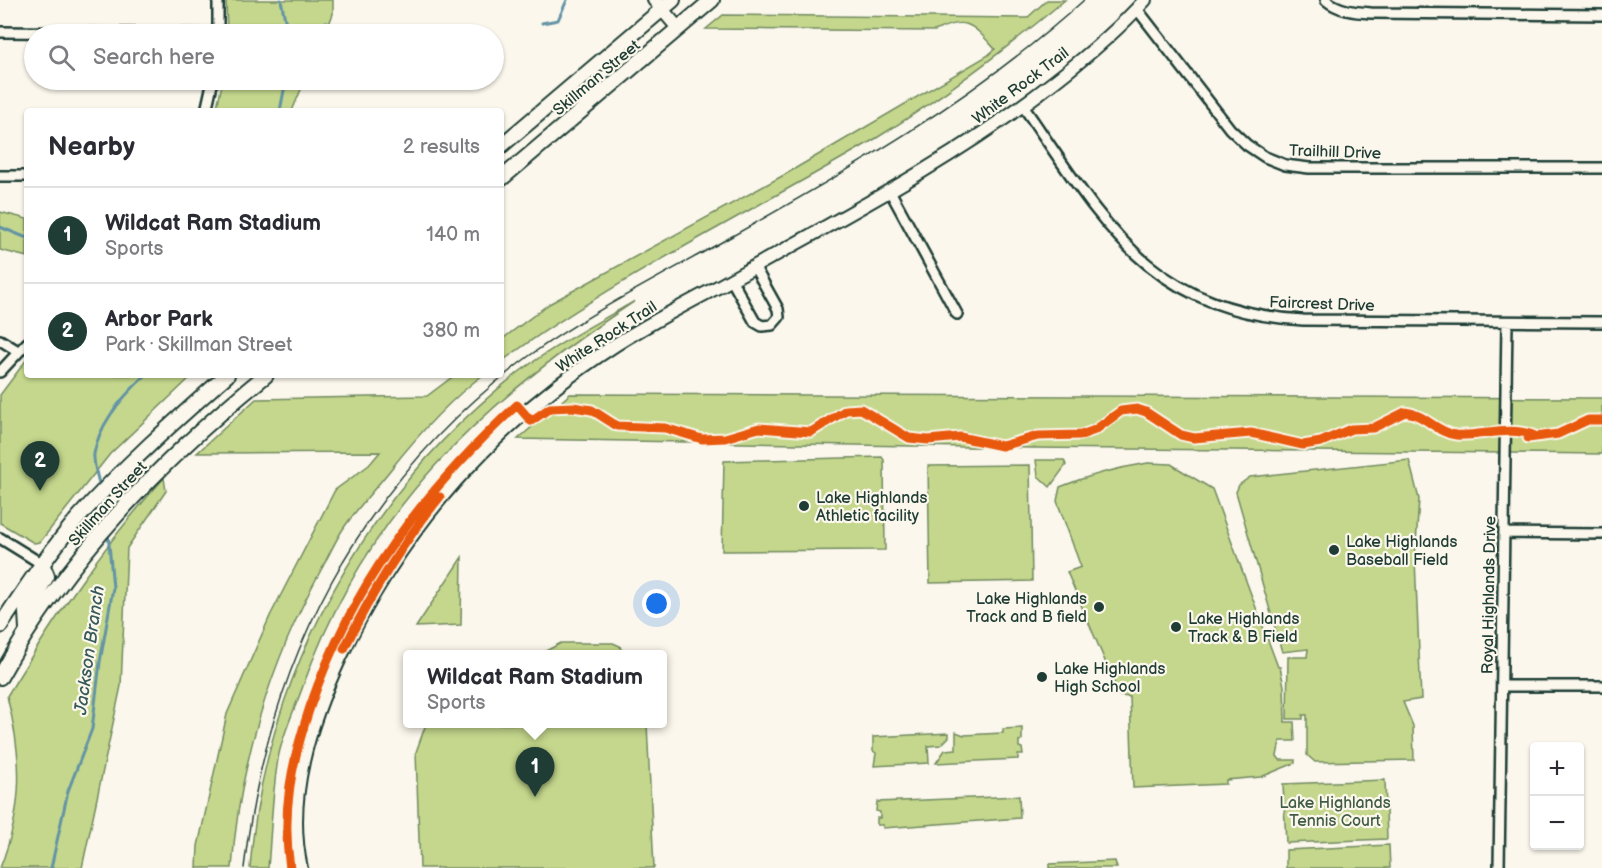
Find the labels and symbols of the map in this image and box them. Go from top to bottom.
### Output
street label: Skillman Street [550,36,644,120]
street label: White Rock Trail [969,44,1073,129]
street label: Trailhill Drive [1288,141,1382,164]
street label: Faircrest Drive [1269,293,1376,316]
street label: White Rock Trail [553,298,661,377]
pin: 2 [20,442,60,491]
street label: Skillman Street [65,458,151,550]
place label: Lake Highlands Athletic facility [816,489,927,526]
marker: Lake Highlands Athletic facility [797,499,811,513]
street label: Royal Highlands Drive [1479,515,1500,674]
place label: Lake Highlands Baseball Field [1346,533,1457,570]
marker: Lake Highlands Baseball Field [1327,543,1341,557]
water label: Jackson Branch [70,584,109,717]
your location [642,589,671,618]
place label: Lake Highlands Track and B field [966,590,1087,627]
marker: Lake Highlands Track and B field [1092,600,1106,614]
place label: Lake Highlands Track & B Field [1188,610,1299,647]
marker: Lake Highlands Track & B Field [1169,620,1183,634]
place label: Lake Highlands High School [1054,660,1165,697]
marker: Lake Highlands High School [1035,670,1049,684]
pin: 1 [516,748,554,797]
park label: Lake Highlands Tennis Court [1279,794,1391,831]

